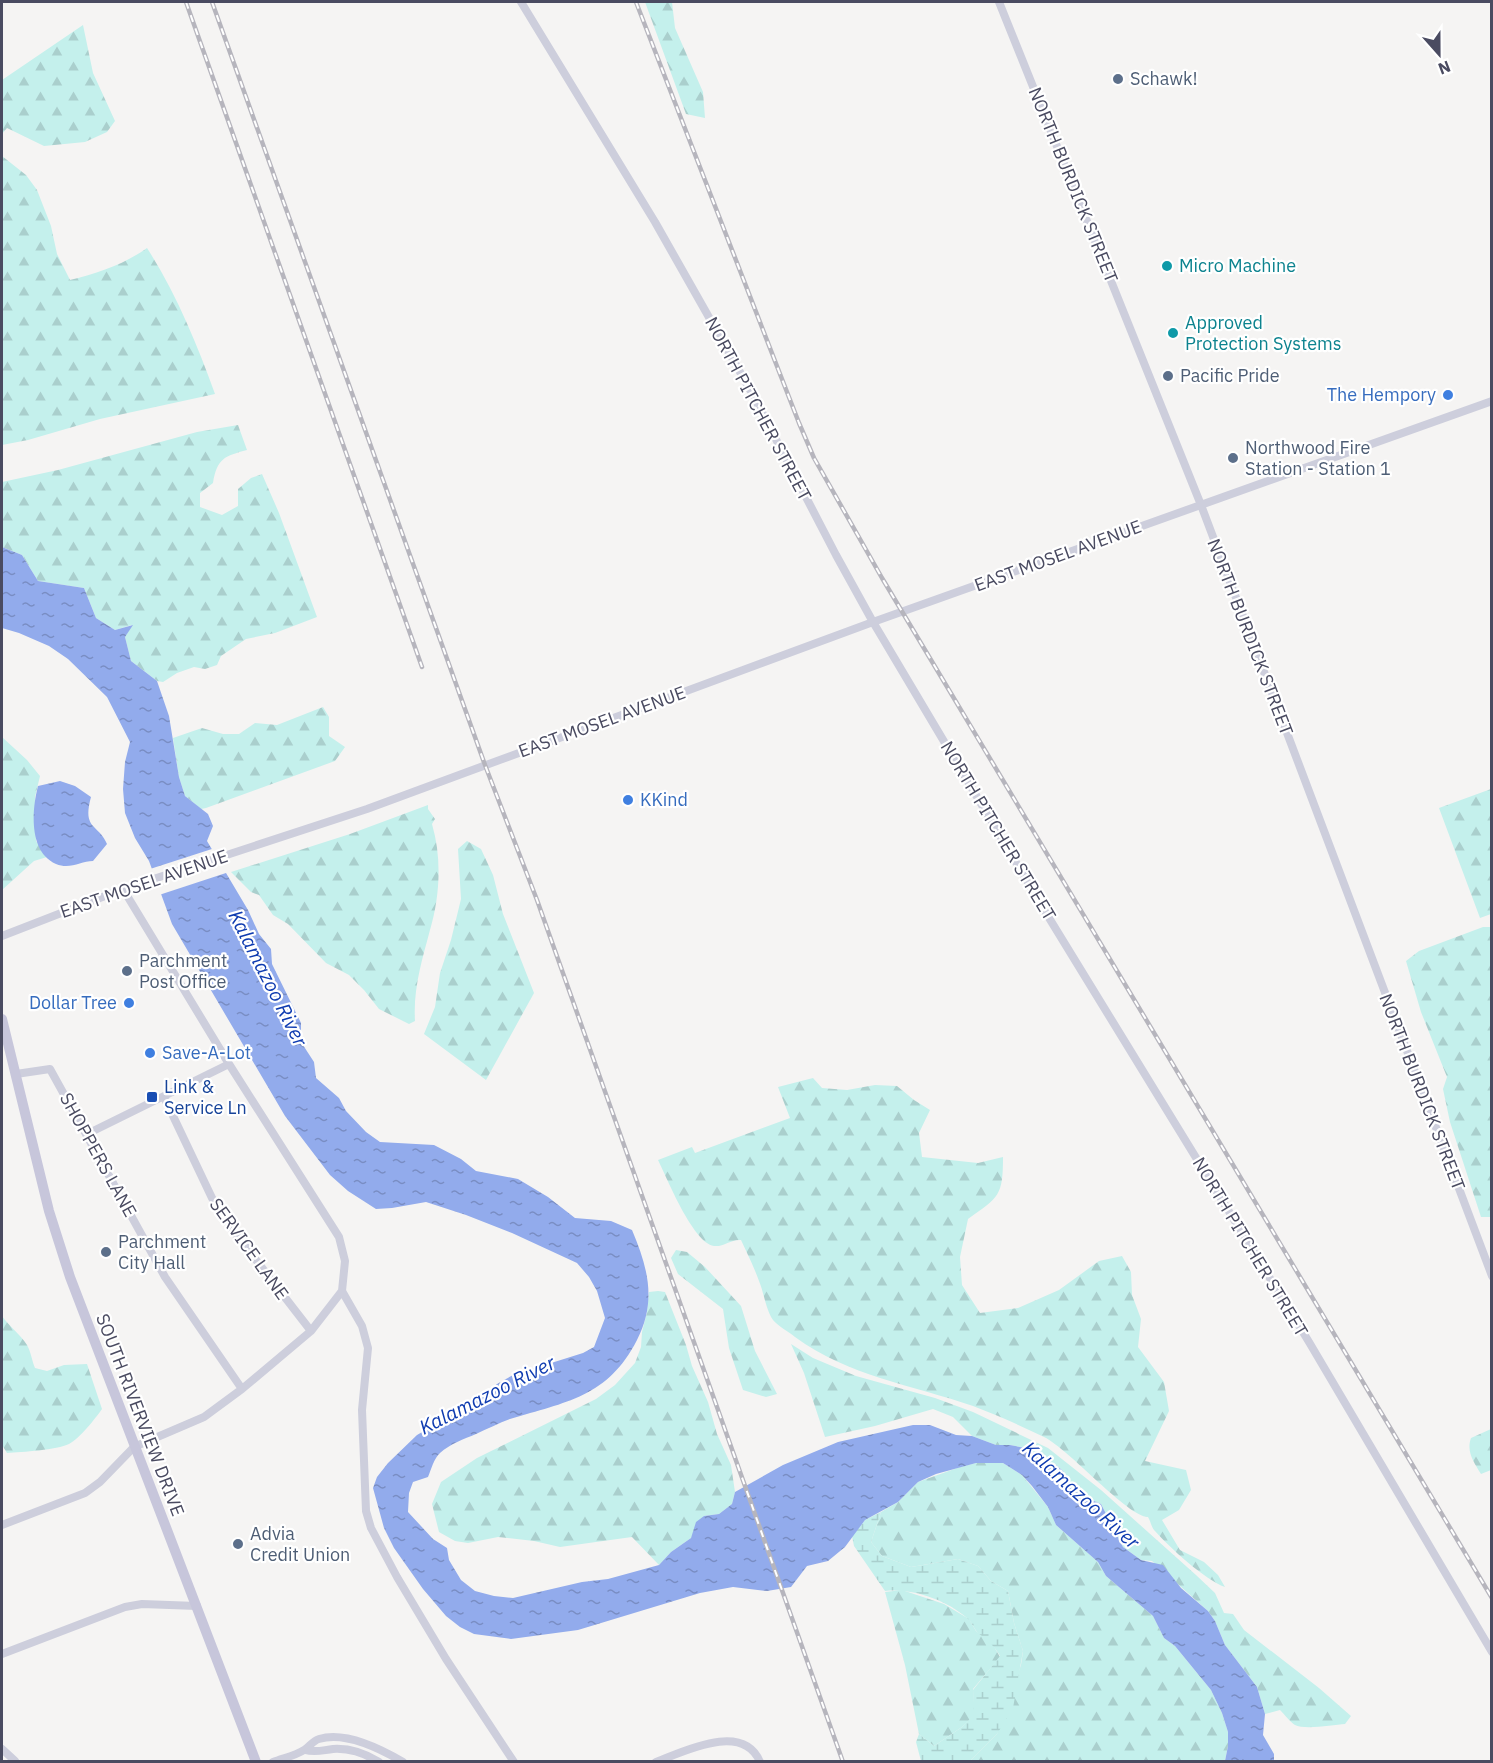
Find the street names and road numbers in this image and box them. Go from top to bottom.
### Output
street label: NORTH BURDICK STREET [1024,84,1123,286]
street label: NORTH PITCHER STREET [700,313,817,505]
street label: EAST MOSEL AVENUE [971,515,1144,596]
street label: NORTH BURDICK STREET [1202,535,1299,738]
street label: EAST MOSEL AVENUE [515,681,688,762]
street label: NORTH PITCHER STREET [936,737,1061,925]
street label: EAST MOSEL AVENUE [57,844,231,923]
street label: NORTH BURDICK STREET [1374,990,1471,1193]
street label: SHOPPERS LANE [55,1089,142,1221]
street label: NORTH PITCHER STREET [1188,1153,1313,1341]
street label: SERVICE LANE [205,1193,294,1304]
street label: SOUTH RIVERVIEW DRIVE [91,1310,190,1519]

